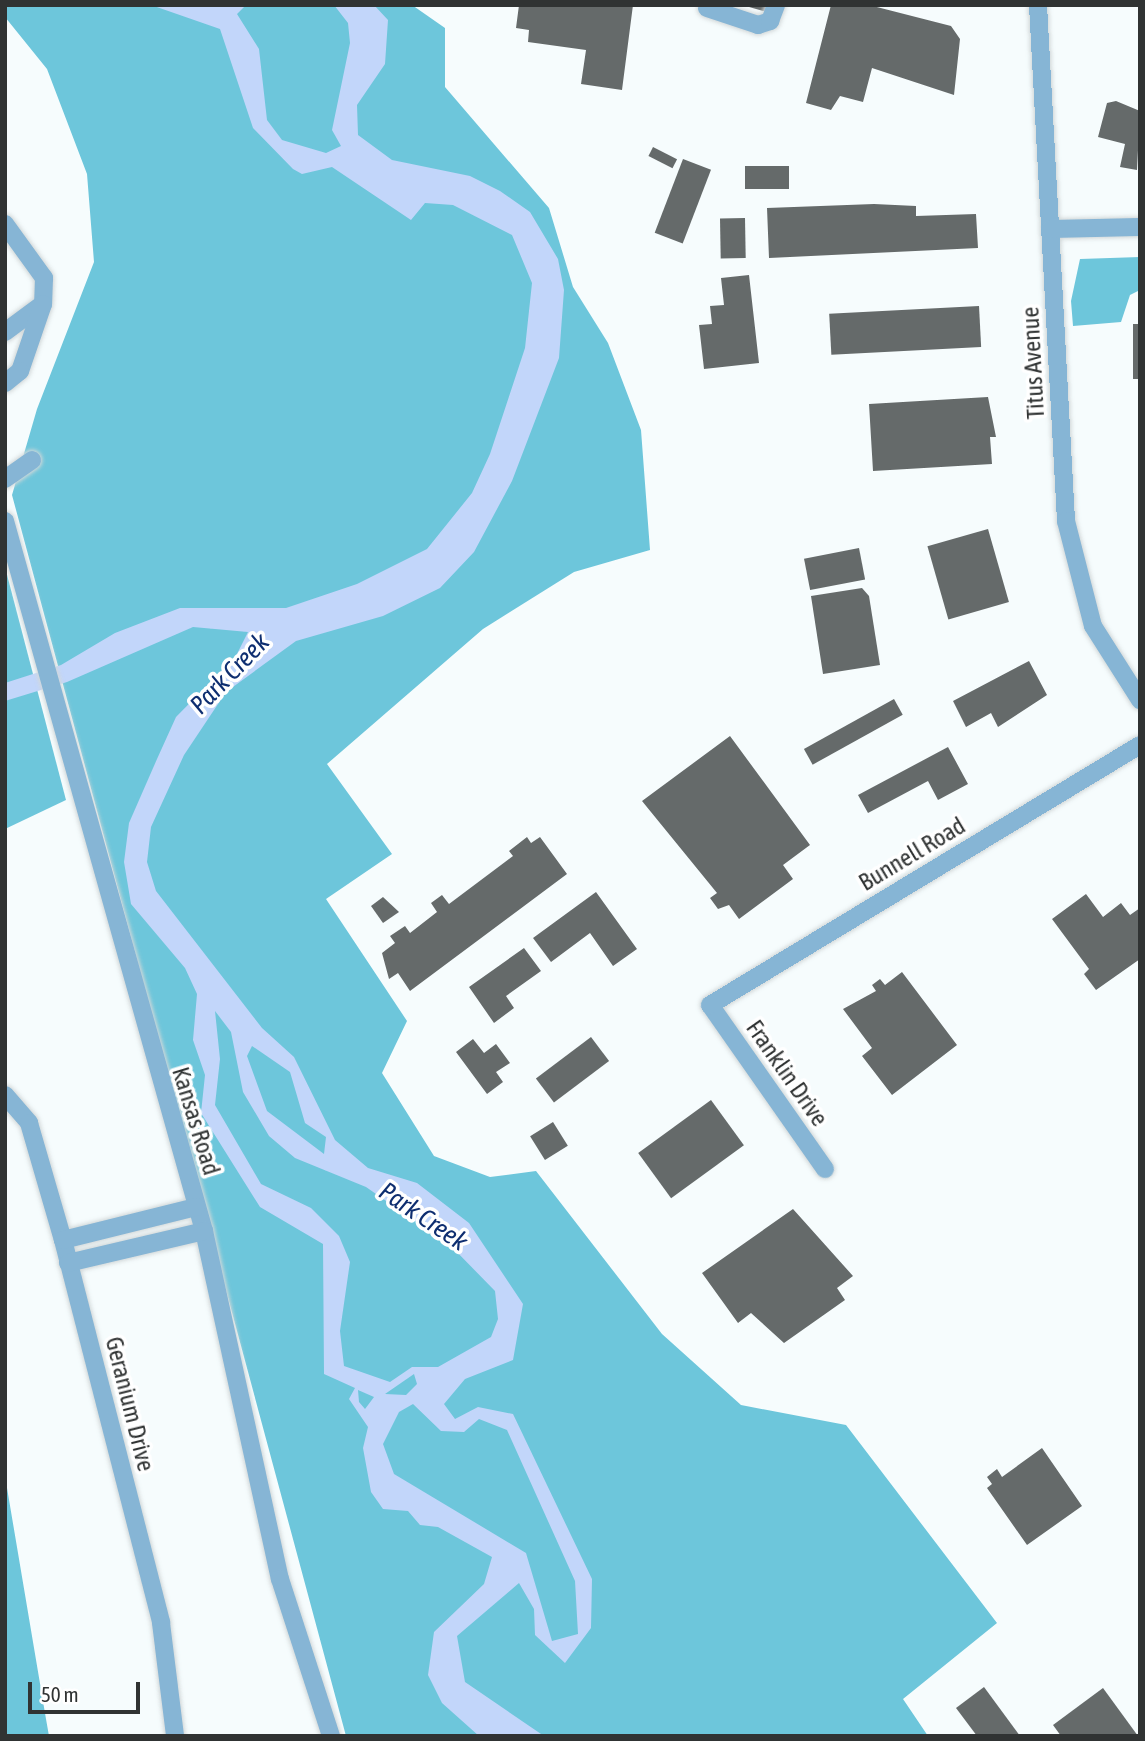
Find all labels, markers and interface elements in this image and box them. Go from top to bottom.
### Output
street label: Titus Avenue [1016,306,1050,420]
water label: Park Creek [184,627,276,721]
street label: Bunnell Road [854,811,970,897]
street label: Franklin Drive [740,1015,834,1131]
street label: Kansas Road [166,1064,226,1178]
water label: Park Creek [373,1176,473,1258]
street label: Geranium Drive [99,1334,161,1474]
scale bar [32,1668,144,1712]
text: 50 m [41,1682,79,1706]

